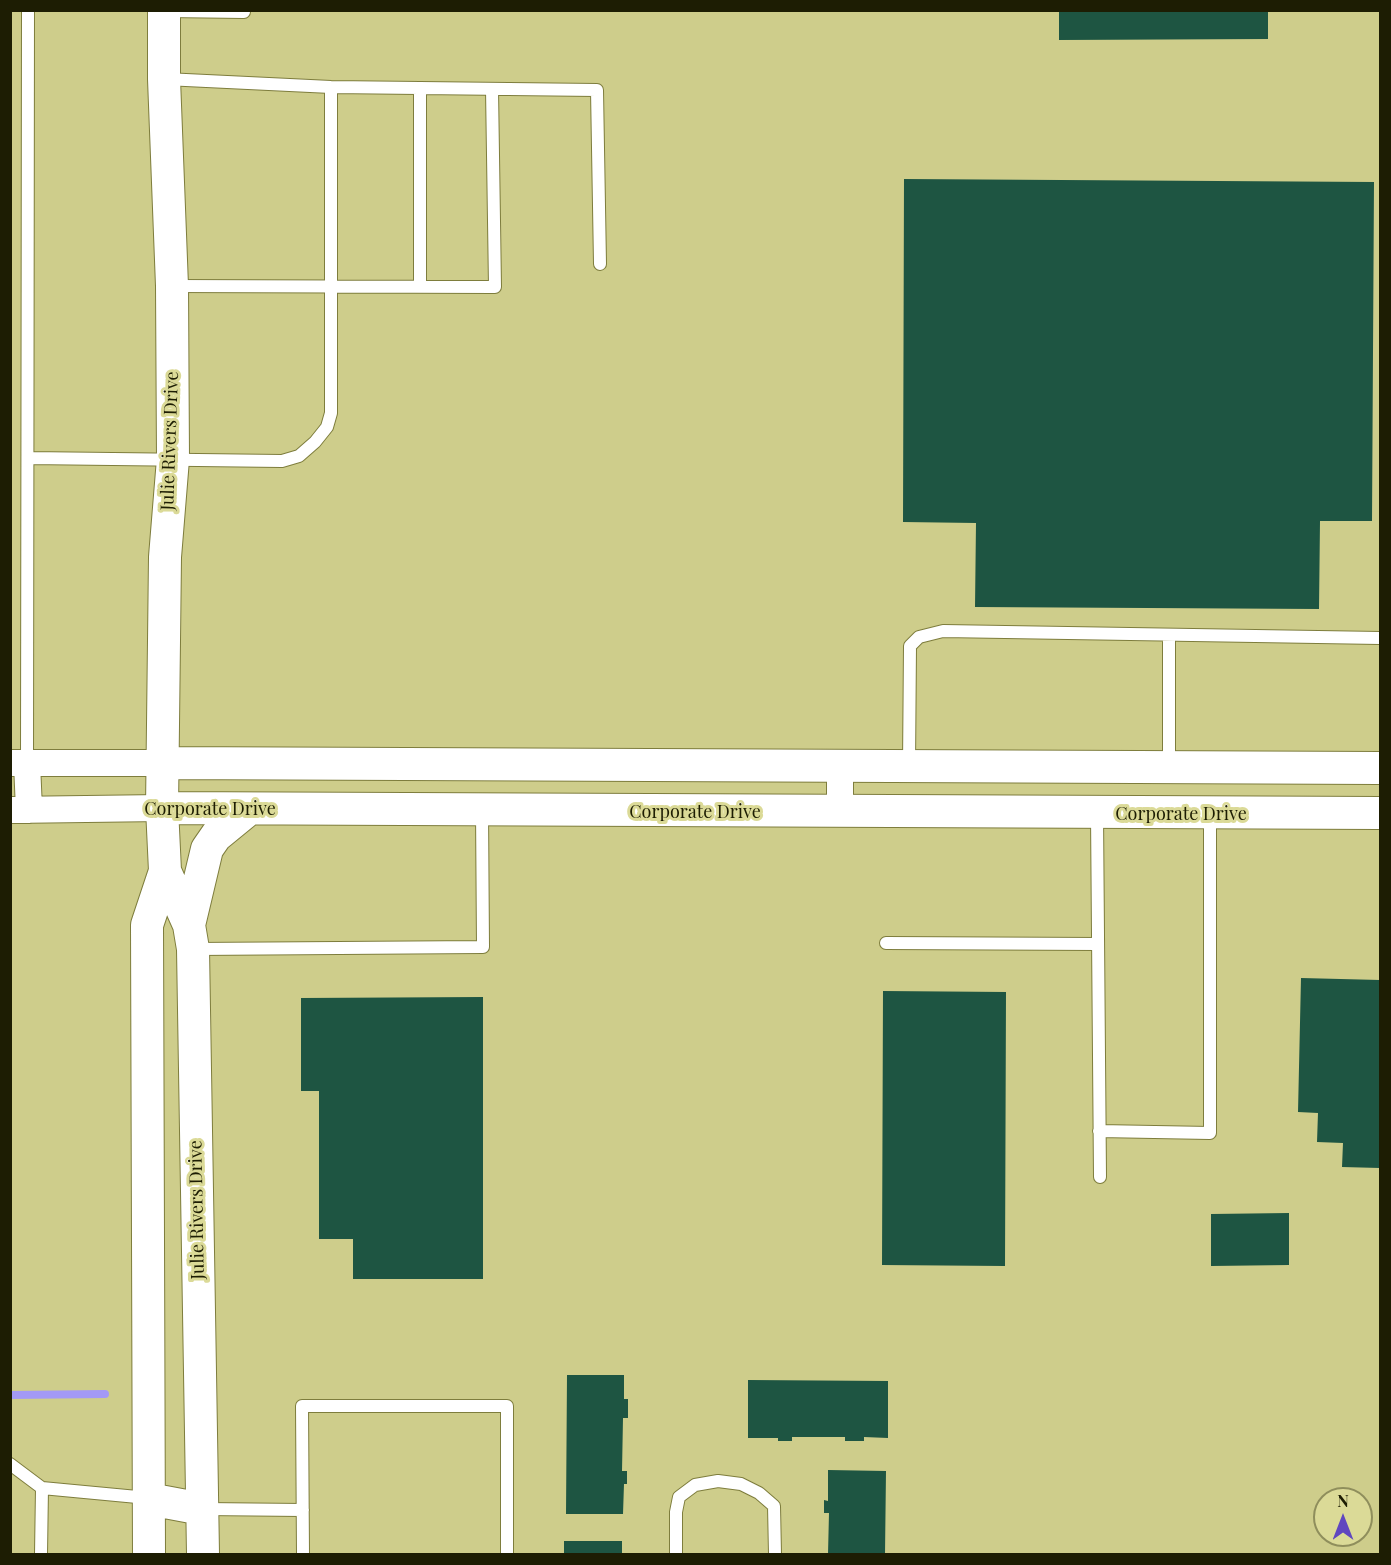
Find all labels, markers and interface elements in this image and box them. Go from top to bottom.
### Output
street label: Julie Rivers Drive [157,371,183,511]
street label: Corporate Drive [144,798,276,820]
street label: Corporate Drive [629,801,761,823]
street label: Corporate Drive [1115,803,1247,825]
street label: Julie Rivers Drive [185,1140,209,1280]
north arrow [1313,1487,1373,1547]
text: N [1337,1490,1349,1511]

